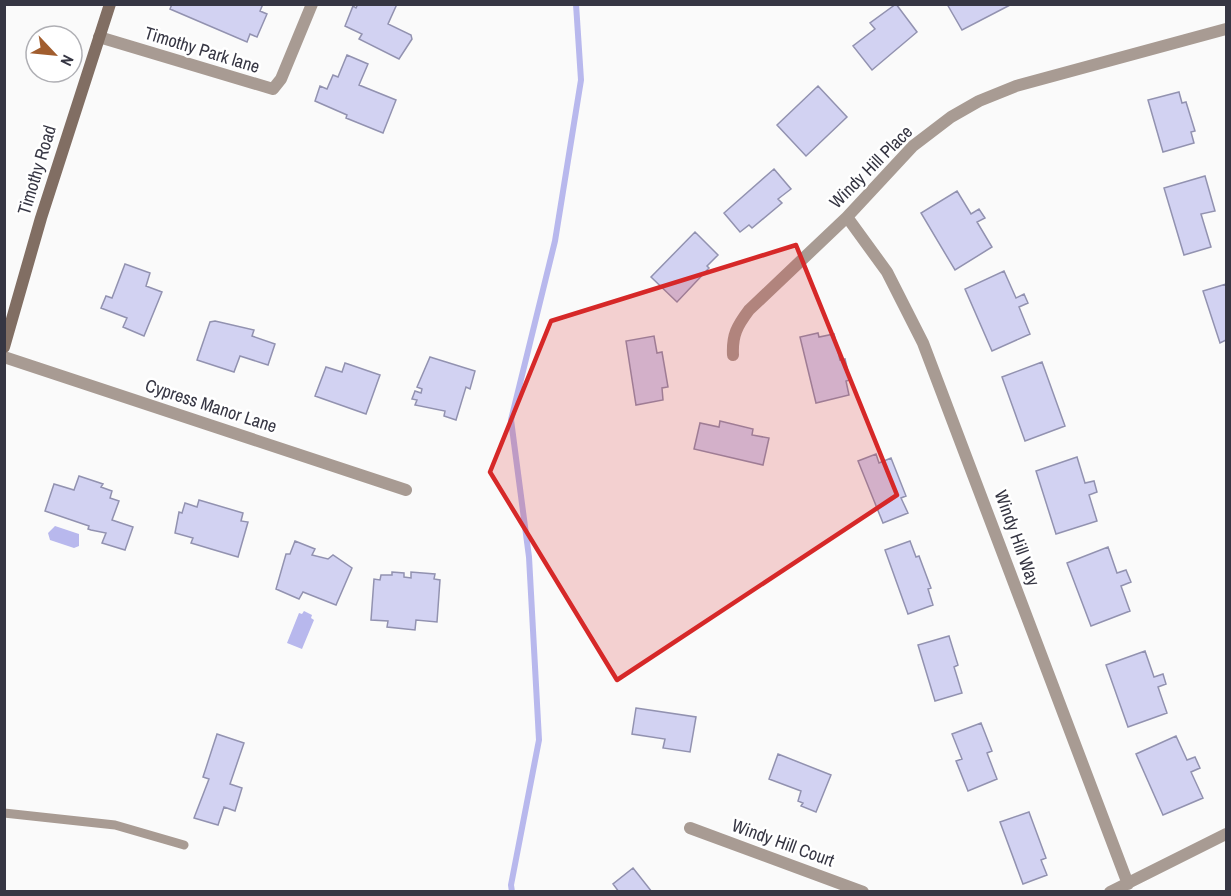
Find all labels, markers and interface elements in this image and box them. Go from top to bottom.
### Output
street label: Timothy Park lane [141,20,263,79]
north arrow [24,24,84,84]
text: N [56,51,79,70]
street label: Windy Hill Place [824,120,918,214]
street label: Timothy Road [11,122,62,218]
street label: Cypress Manor Lane [142,372,280,439]
street label: Windy Hill Way [989,486,1047,590]
street label: Windy Hill Court [728,812,838,873]

